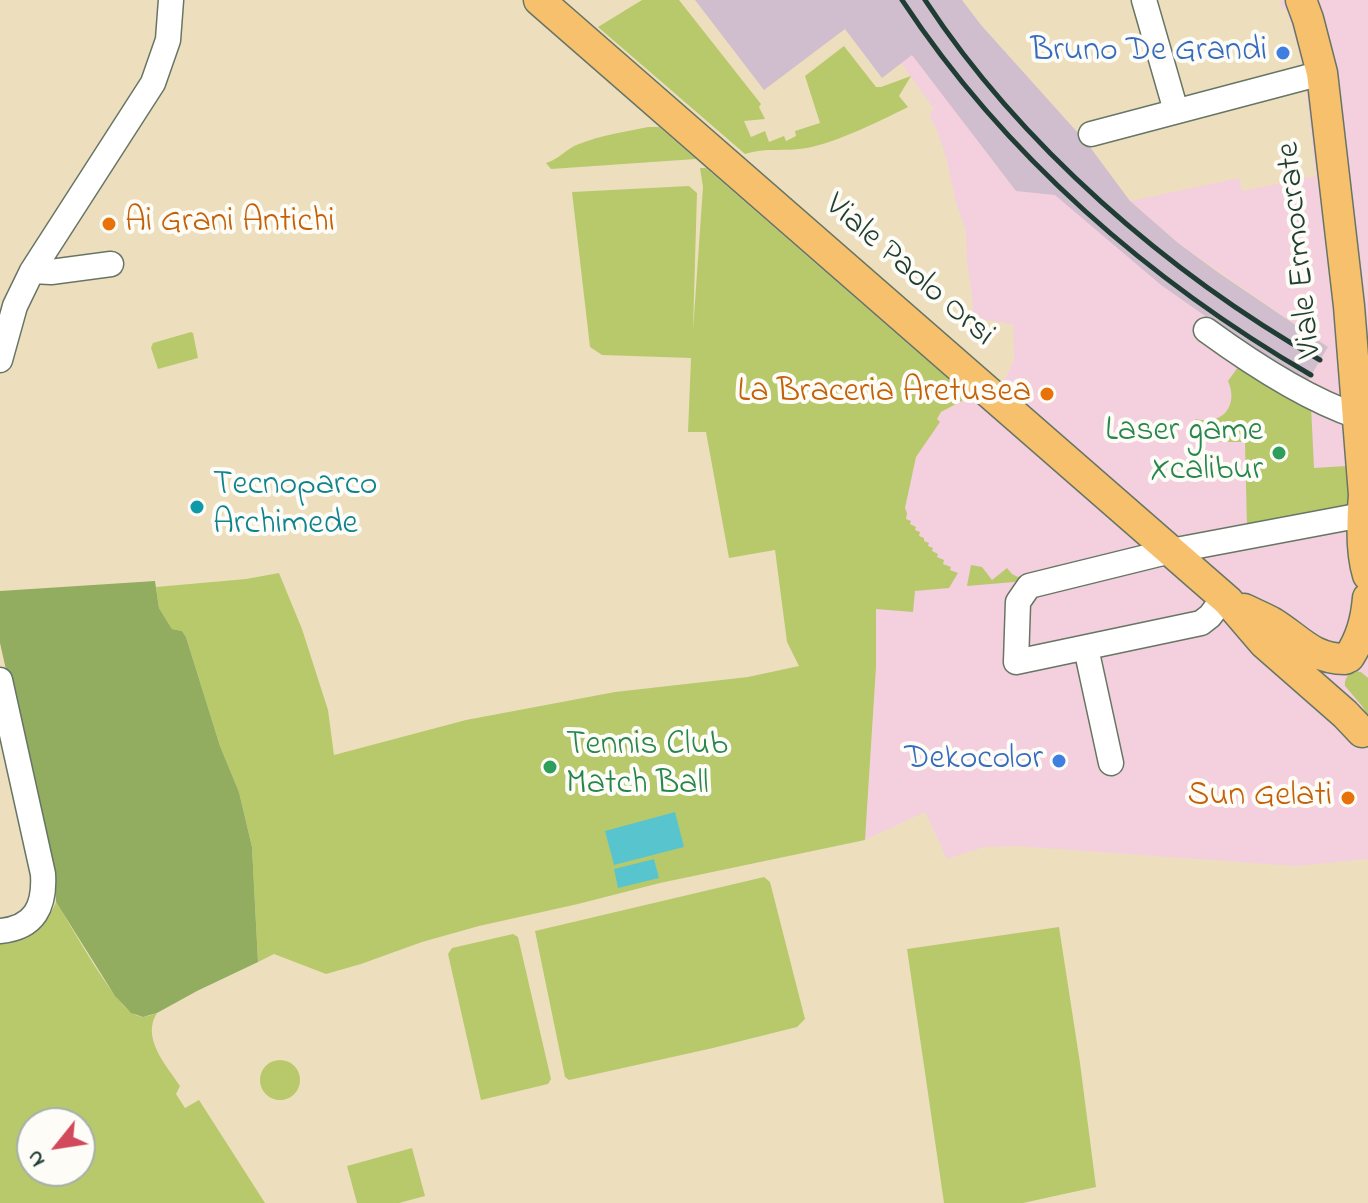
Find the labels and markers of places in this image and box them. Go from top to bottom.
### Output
place label: Bruno De Grandi [1030,33,1267,73]
marker: Bruno De Grandi [1274,44,1292,62]
place label: Ai Grani Antichi [125,204,335,244]
marker: Ai Grani Antichi [100,215,118,233]
place label: La Braceria Aretusea [738,374,1031,414]
marker: La Braceria Aretusea [1038,385,1056,403]
place label: Laser game Xcalibur [1105,413,1263,492]
marker: Laser game Xcalibur [1270,444,1288,462]
place label: Tecnoparco Archimede [213,467,377,546]
marker: Tecnoparco Archimede [188,498,206,516]
place label: Tennis Club Match Ball [566,727,728,806]
place label: Dekocolor [905,741,1043,781]
marker: Dekocolor [1050,752,1068,770]
marker: Tennis Club Match Ball [541,758,559,776]
place label: Sun Gelati [1187,778,1332,818]
marker: Sun Gelati [1339,789,1357,807]

